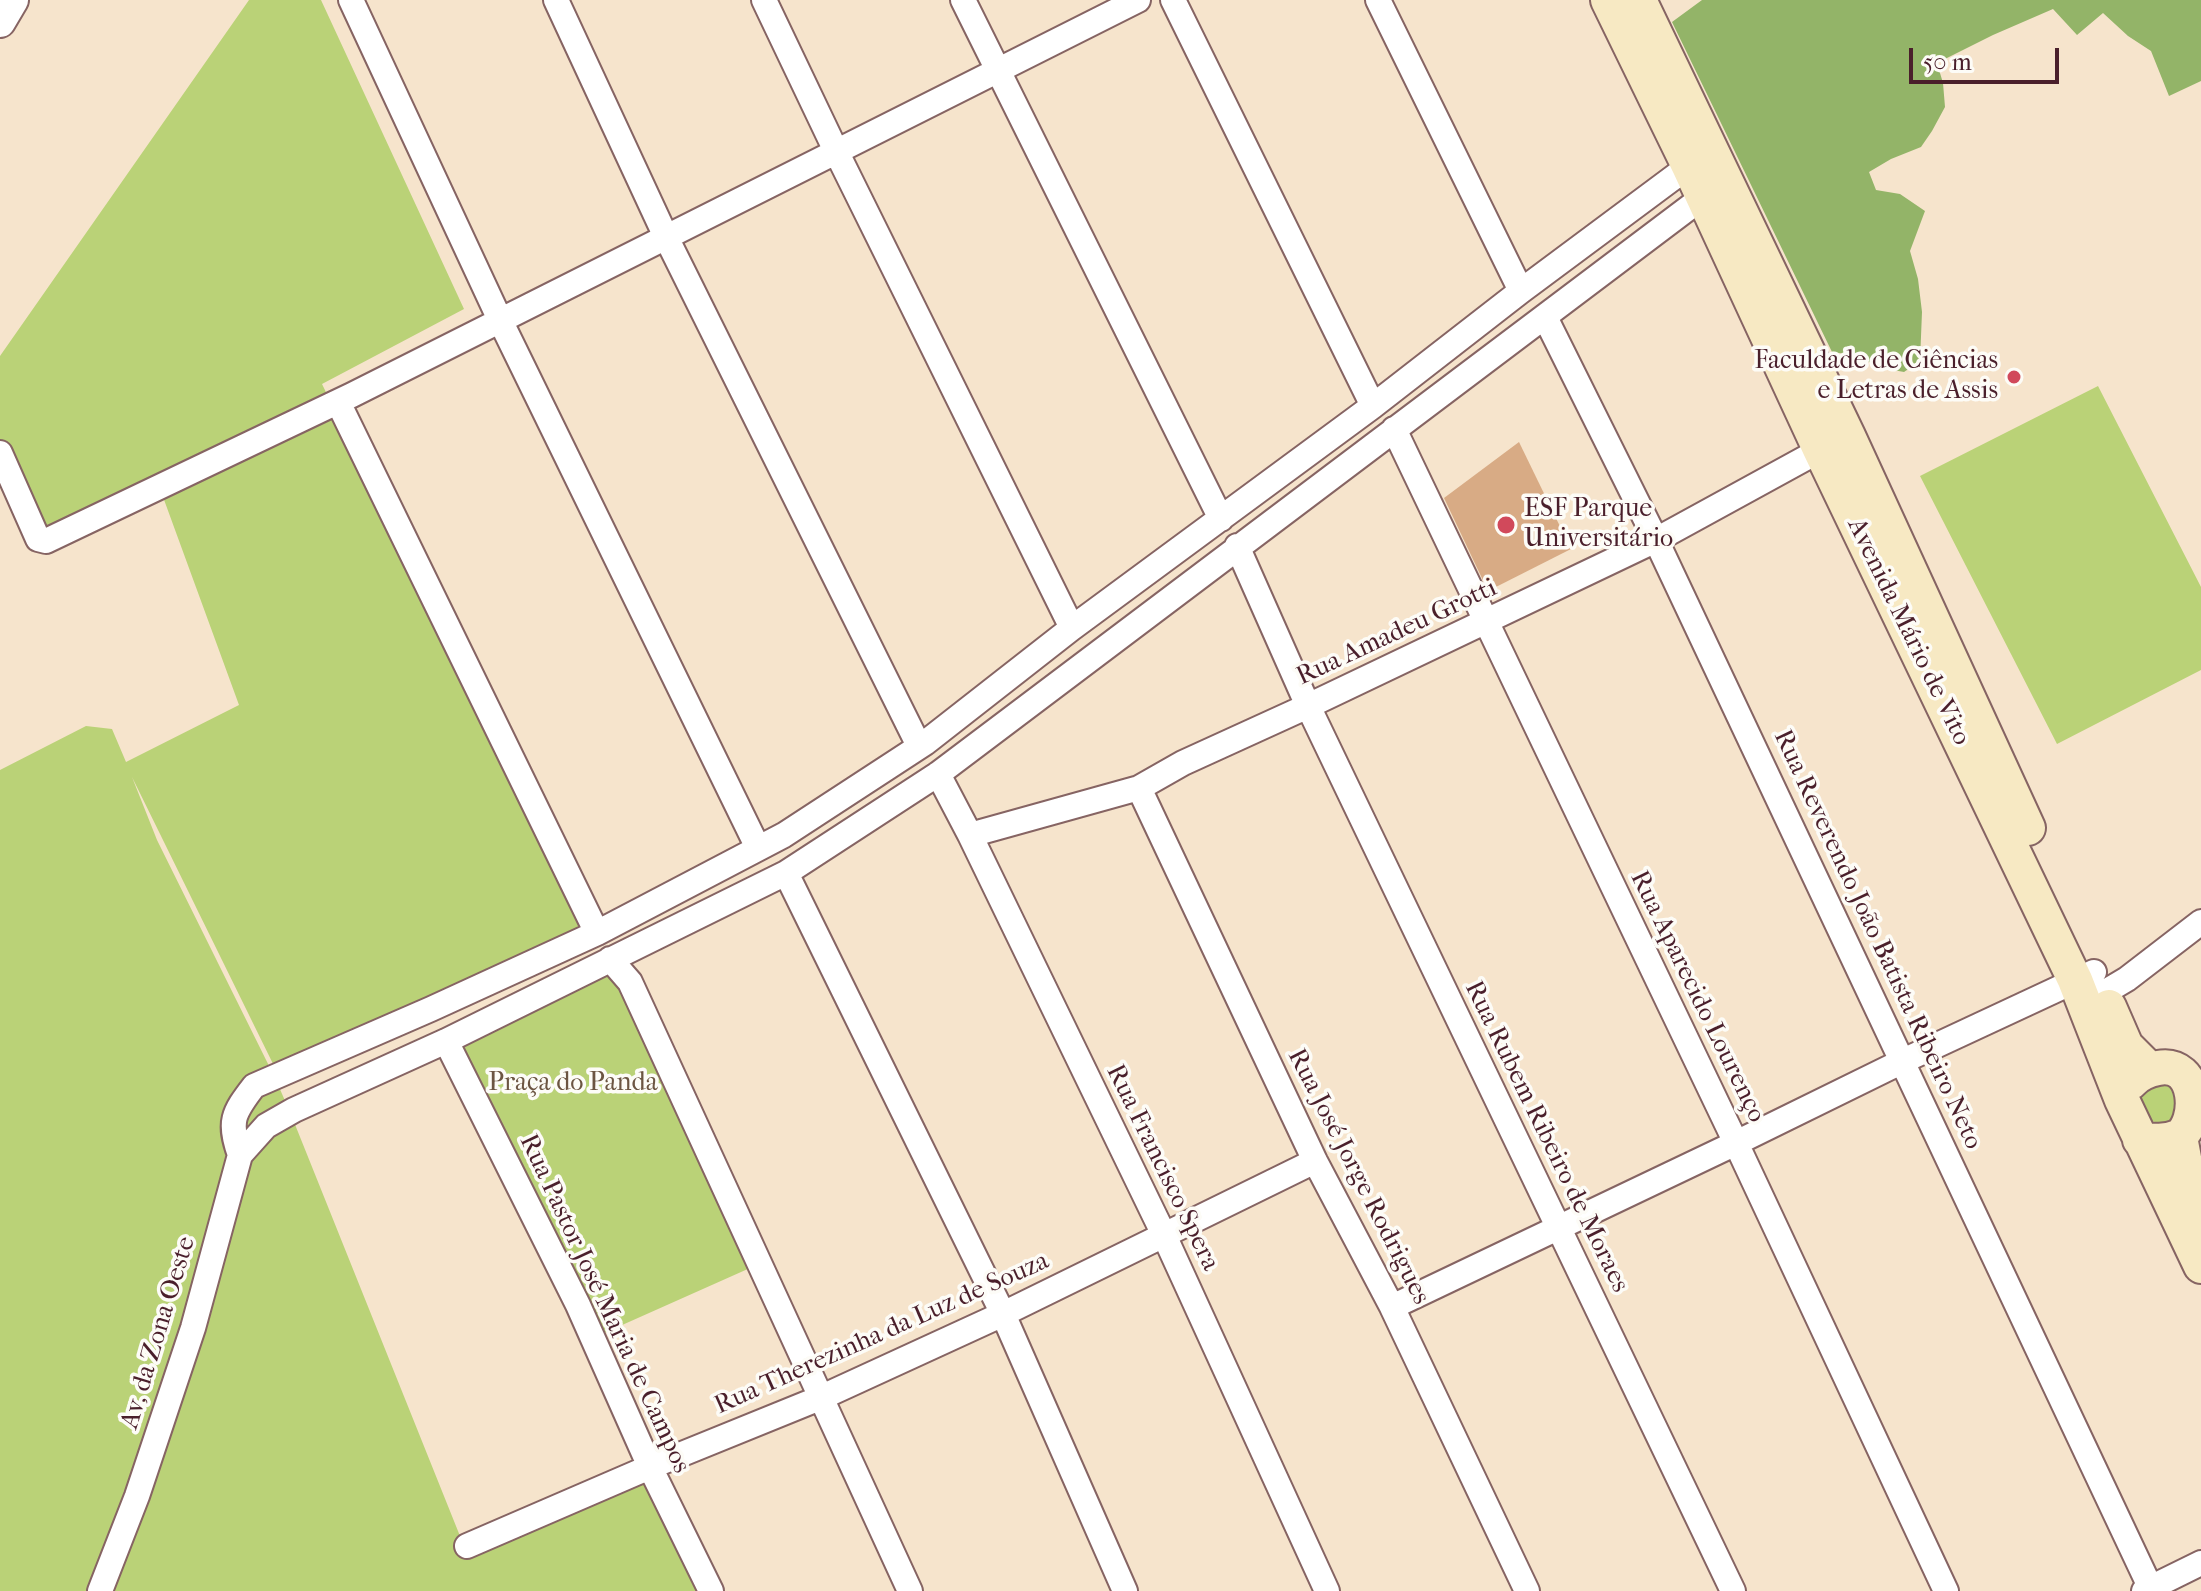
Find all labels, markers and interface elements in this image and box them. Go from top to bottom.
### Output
scale bar [1913,32,2063,82]
text: 50 m [1923,48,1972,76]
place label: Faculdade de Ciências e Letras de Assis [1754,346,1998,408]
marker: Faculdade de Ciências e Letras de Assis [2005,368,2023,386]
place label: ESF Parque Universitário [1524,494,1673,556]
street label: Avenida Mário de Vito [1840,513,1976,751]
marker: ESF Parque Universitário [1495,514,1517,536]
street label: Rua Amadeu Grotti [1292,573,1502,693]
street label: Rua Reverendo João Batista Ribeiro Neto [1766,725,1988,1155]
street label: Rua Aparecido Lourenço [1622,866,1772,1128]
street label: Rua Rubem Ribeiro de Moraes [1457,976,1635,1298]
street label: Rua José Jorge Rodrigues [1280,1044,1436,1310]
street label: Rua Francisco Spera [1099,1060,1225,1276]
park label: Praça do Panda [488,1068,658,1100]
street label: Rua Pastor José Maria de Campos [512,1130,696,1478]
street label: Av, da Zona Oeste [115,1233,203,1433]
street label: Rua Therezinha da Luz de Souza [710,1246,1054,1422]

